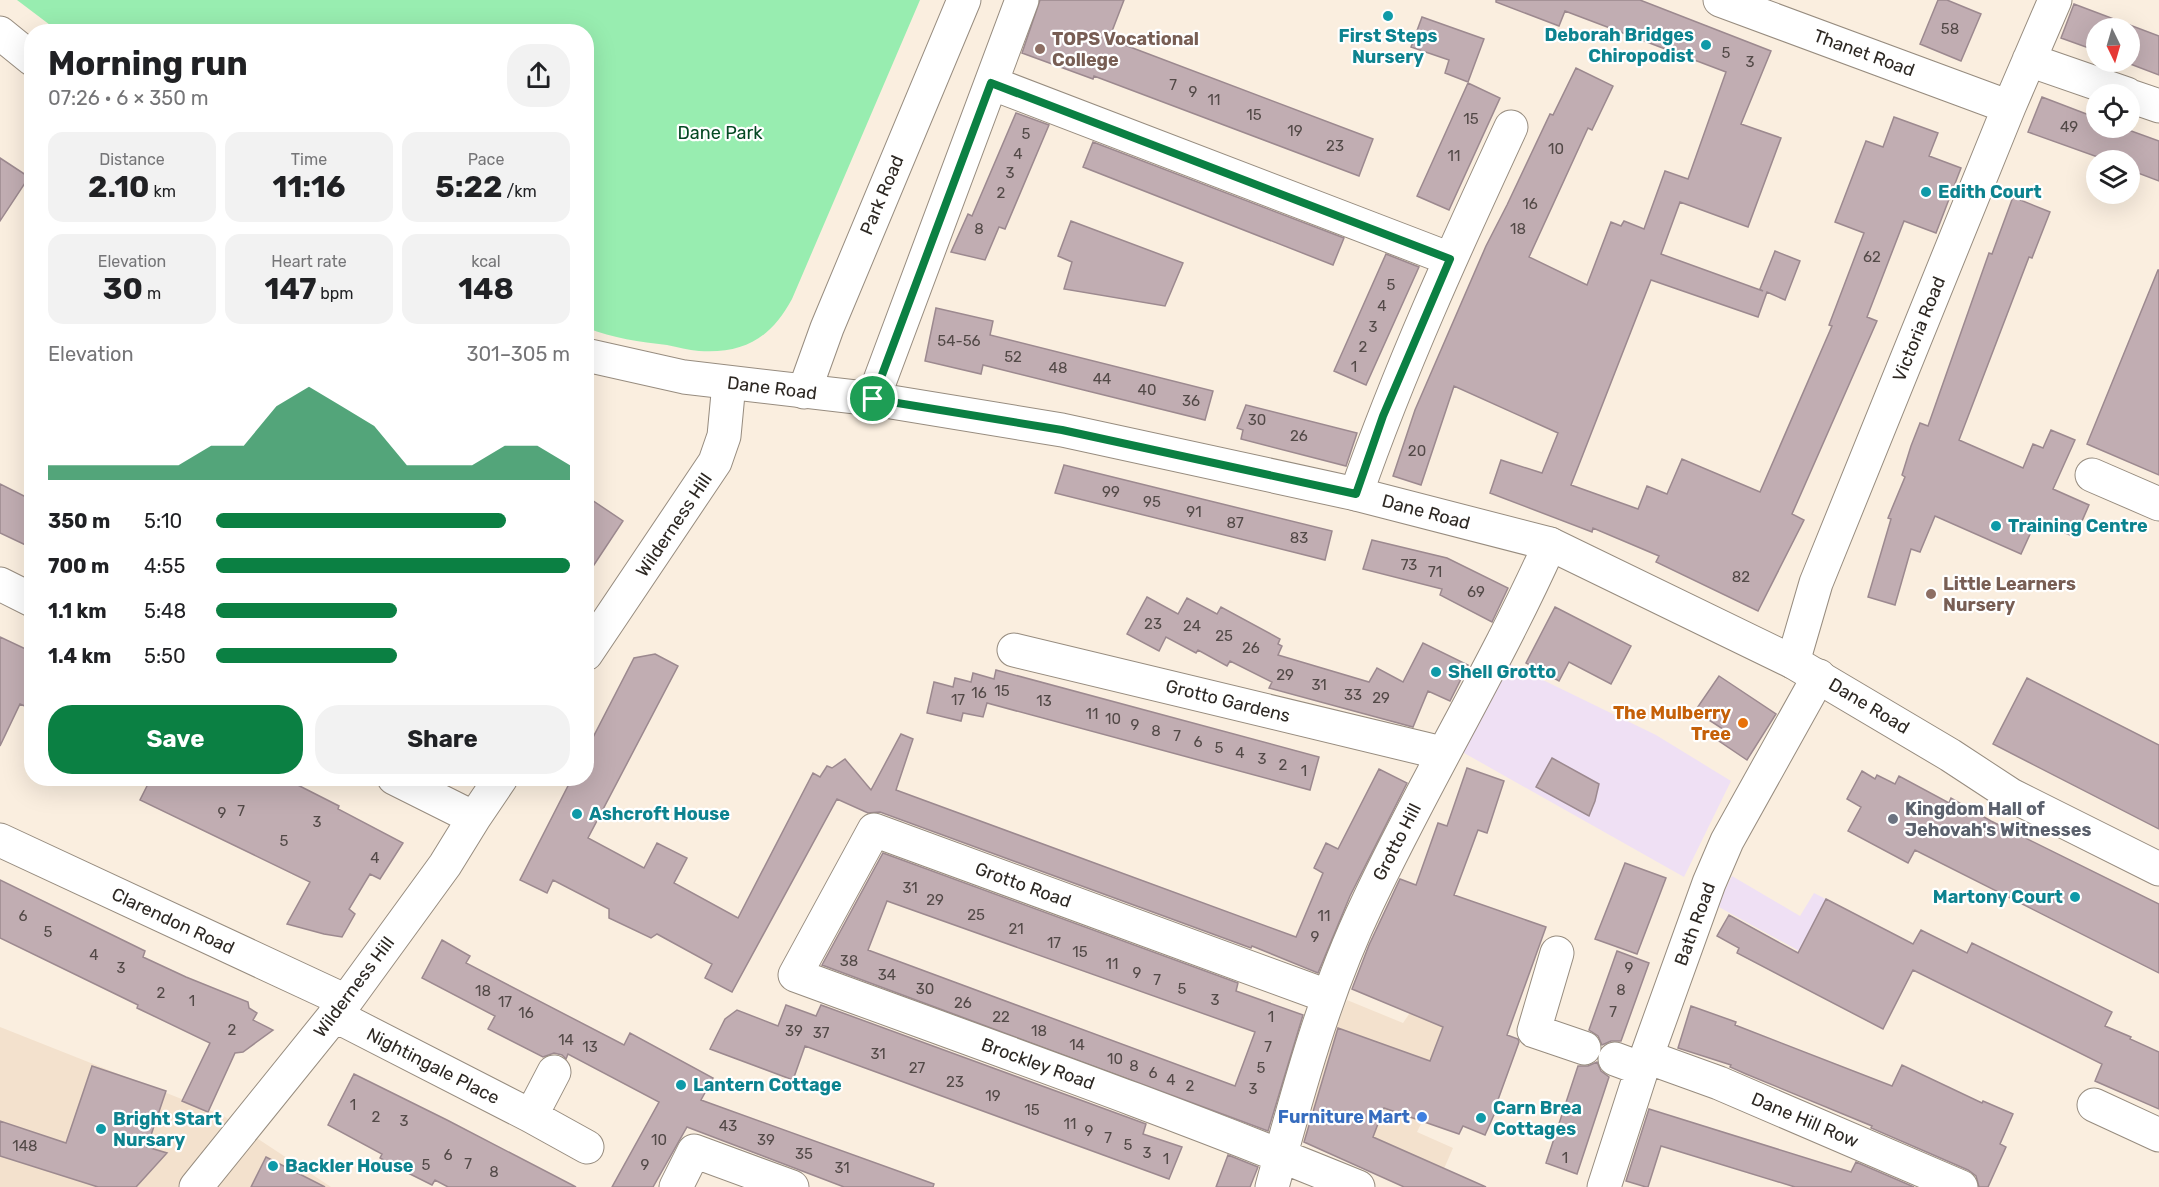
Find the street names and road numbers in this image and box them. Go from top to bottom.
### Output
street label: Thanet Road [1810,25,1918,81]
street label: Park Road [855,152,909,238]
street label: Victoria Road [1888,273,1950,385]
street label: Dane Road [726,372,818,404]
street label: Wilderness Hill [631,469,717,581]
street label: Dane Road [1379,490,1473,534]
street label: Dane Road [1825,673,1913,739]
street label: Grotto Gardens [1163,675,1293,727]
street label: Grotto Hill [1368,800,1426,884]
street label: Grotto Road [972,857,1074,913]
street label: Bath Road [1670,879,1720,969]
street label: Clarendon Road [108,883,238,959]
street label: Wilderness Hill [309,932,399,1042]
street label: Nightingale Place [363,1023,503,1109]
street label: Brockley Road [978,1033,1098,1095]
street label: Dane Hill Row [1748,1088,1862,1152]

